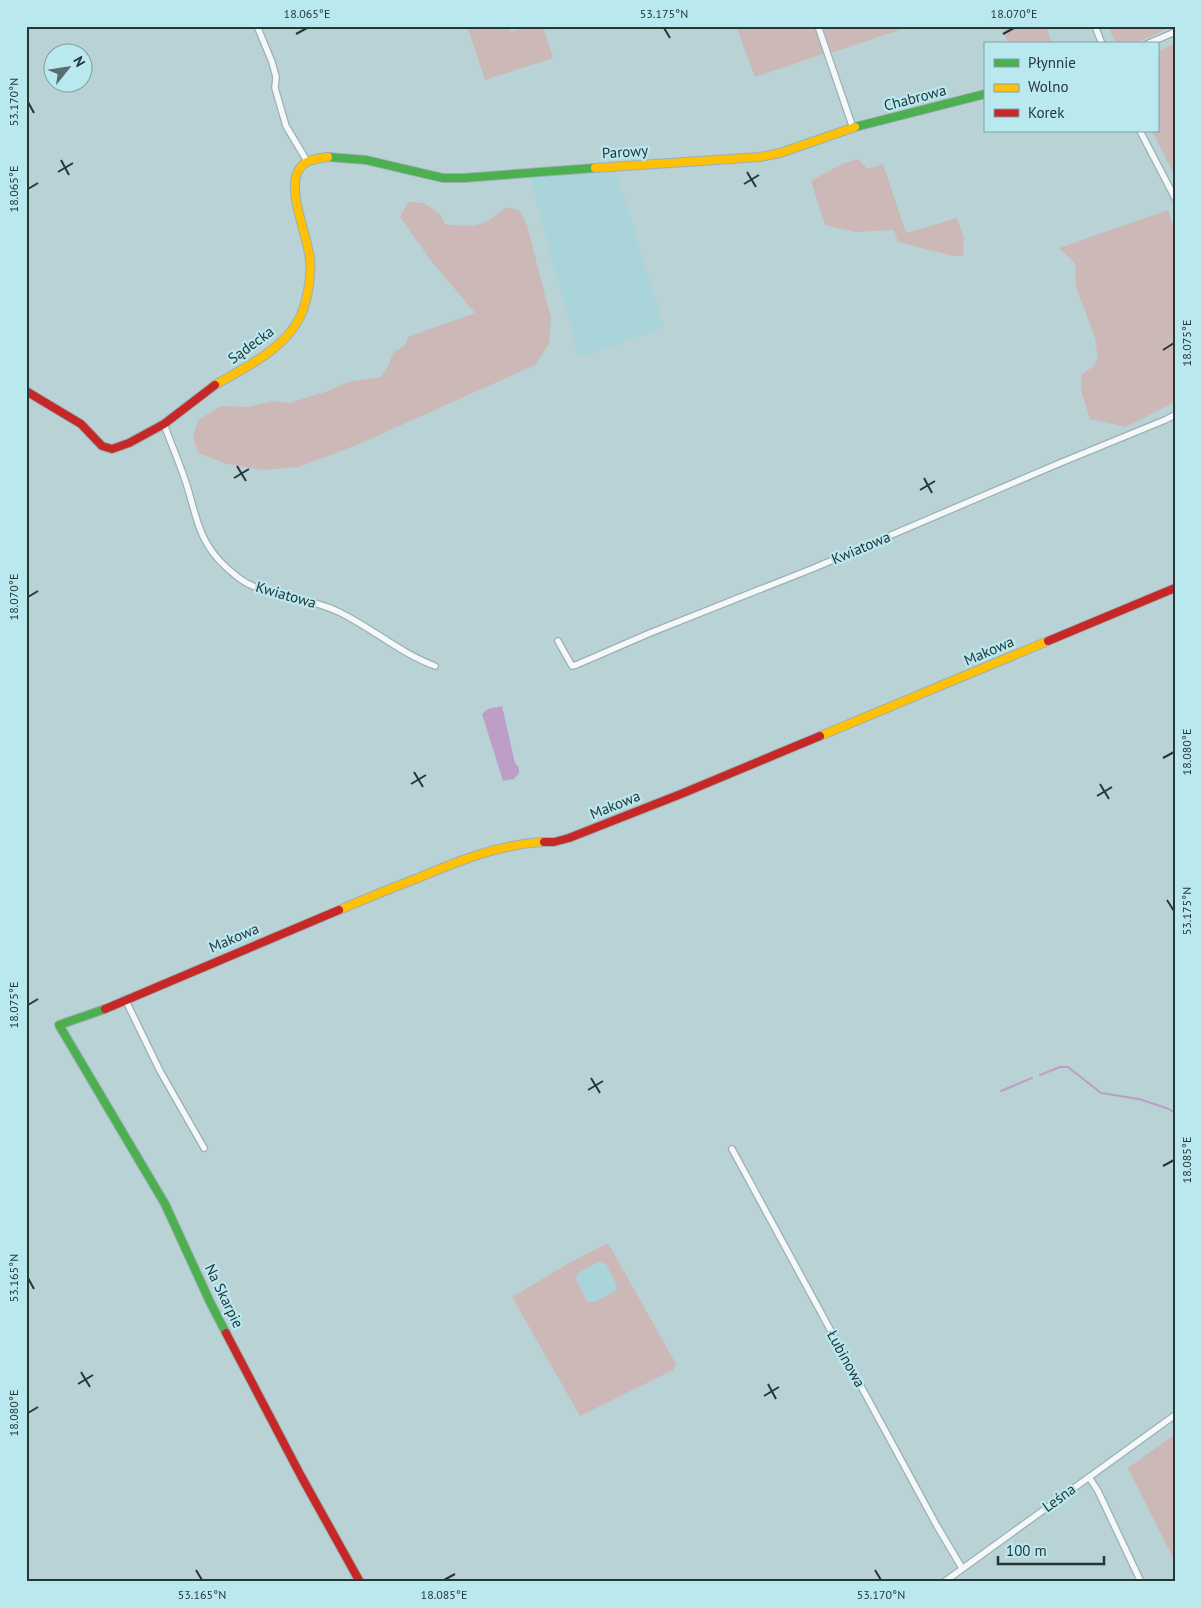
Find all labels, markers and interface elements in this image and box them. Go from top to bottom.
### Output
text: 18.065°E [284,6,330,21]
text: 53.175°N [640,6,688,21]
text: 18.070°E [991,6,1037,21]
north arrow [42,42,92,92]
legend [984,42,1158,132]
text: N [69,53,89,70]
text: Płynnie [1028,53,1076,72]
text: Wolno [1028,77,1068,96]
text: 53.170°N [6,78,21,126]
street label: Chabrowa [882,80,948,115]
text: Korek [1028,103,1065,122]
street label: Parowy [601,140,649,163]
text: 18.065°E [6,166,21,212]
text: 18.075°E [1179,320,1194,366]
street label: Sądecka [224,322,277,368]
street label: Kwiatowa [829,527,893,568]
text: 18.070°E [6,574,21,620]
street label: Kwiatowa [254,577,319,612]
street label: Makowa [961,632,1017,670]
text: 18.080°E [1179,729,1194,775]
street label: Makowa [587,786,643,823]
text: 53.175°N [1179,887,1194,935]
street label: Makowa [206,919,262,957]
text: 18.075°E [6,982,21,1028]
text: 18.085°E [1179,1137,1194,1183]
text: 53.165°N [6,1254,21,1302]
street label: Na Skarpie [201,1261,248,1331]
street label: Łubinowa [823,1327,870,1391]
text: 18.080°E [6,1390,21,1436]
street label: Leśna [1038,1479,1079,1516]
scale bar [998,1533,1105,1565]
text: 100 m [1006,1541,1047,1560]
text: 53.165°N [178,1587,226,1602]
text: 18.085°E [421,1587,467,1602]
text: 53.170°N [857,1587,905,1602]

